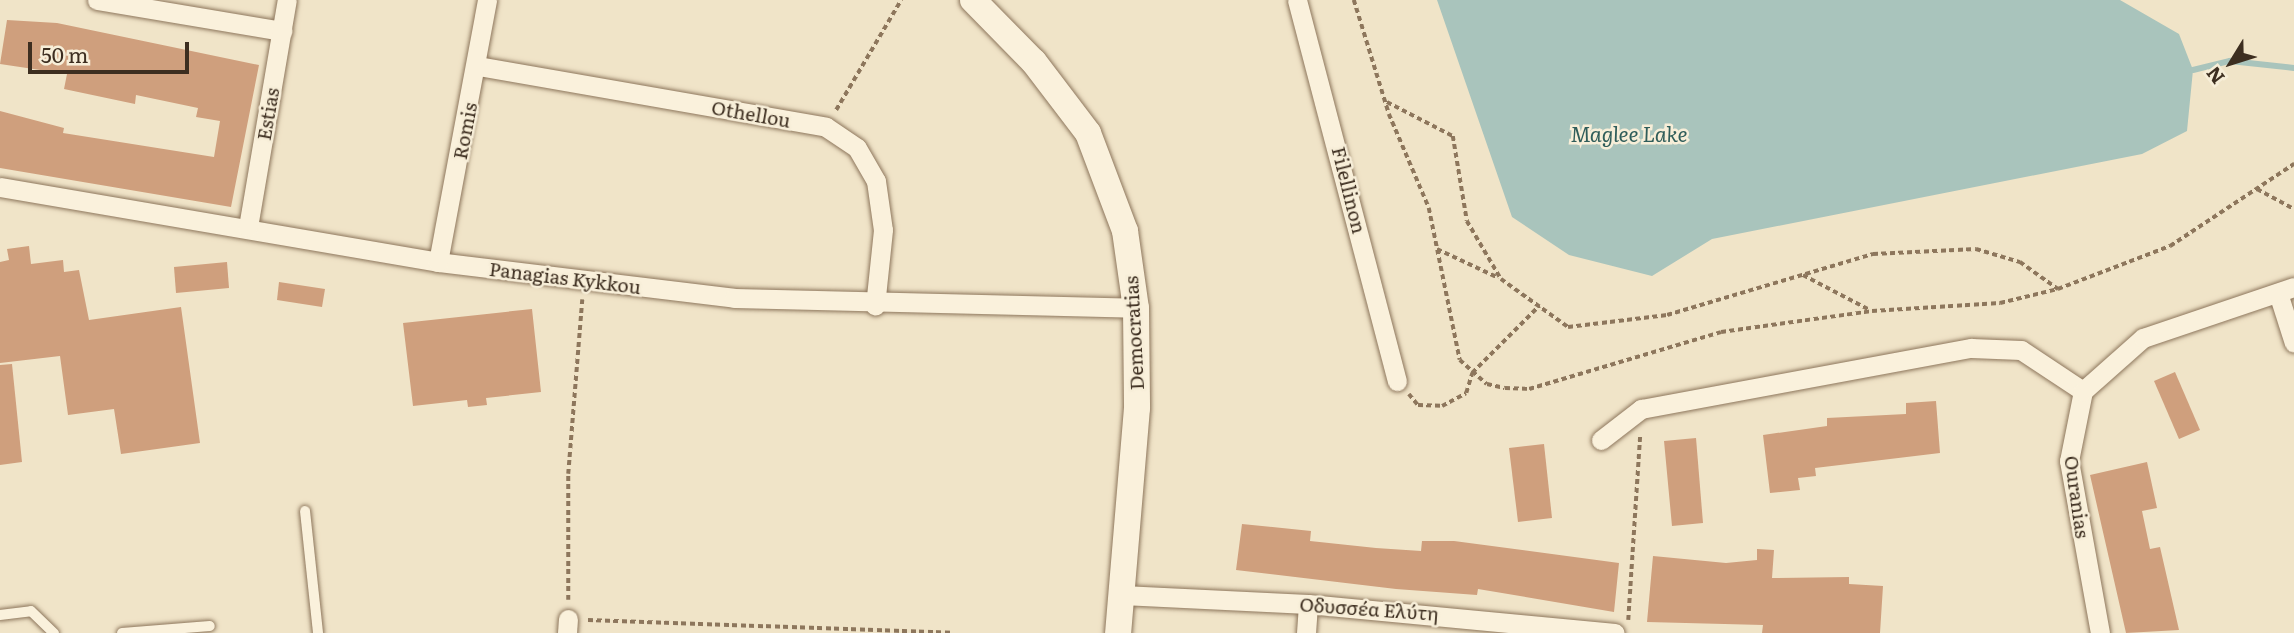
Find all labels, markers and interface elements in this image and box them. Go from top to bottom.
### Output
scale bar [32,28,192,72]
north arrow [2196,28,2266,98]
text: 50 m [41,38,88,69]
text: N [2199,61,2230,91]
street label: Estias [252,86,284,142]
street label: Othellou [710,96,792,132]
street label: Romis [448,101,482,161]
water label: Maglee Lake [1571,120,1687,146]
street label: Filellinon [1327,144,1371,236]
street label: Panagias Kykkou [488,257,642,299]
street label: Democratias [1120,275,1148,391]
street label: Ouranias [2060,454,2094,540]
street label: Οδυσσέα Ελύτη [1299,593,1439,625]

